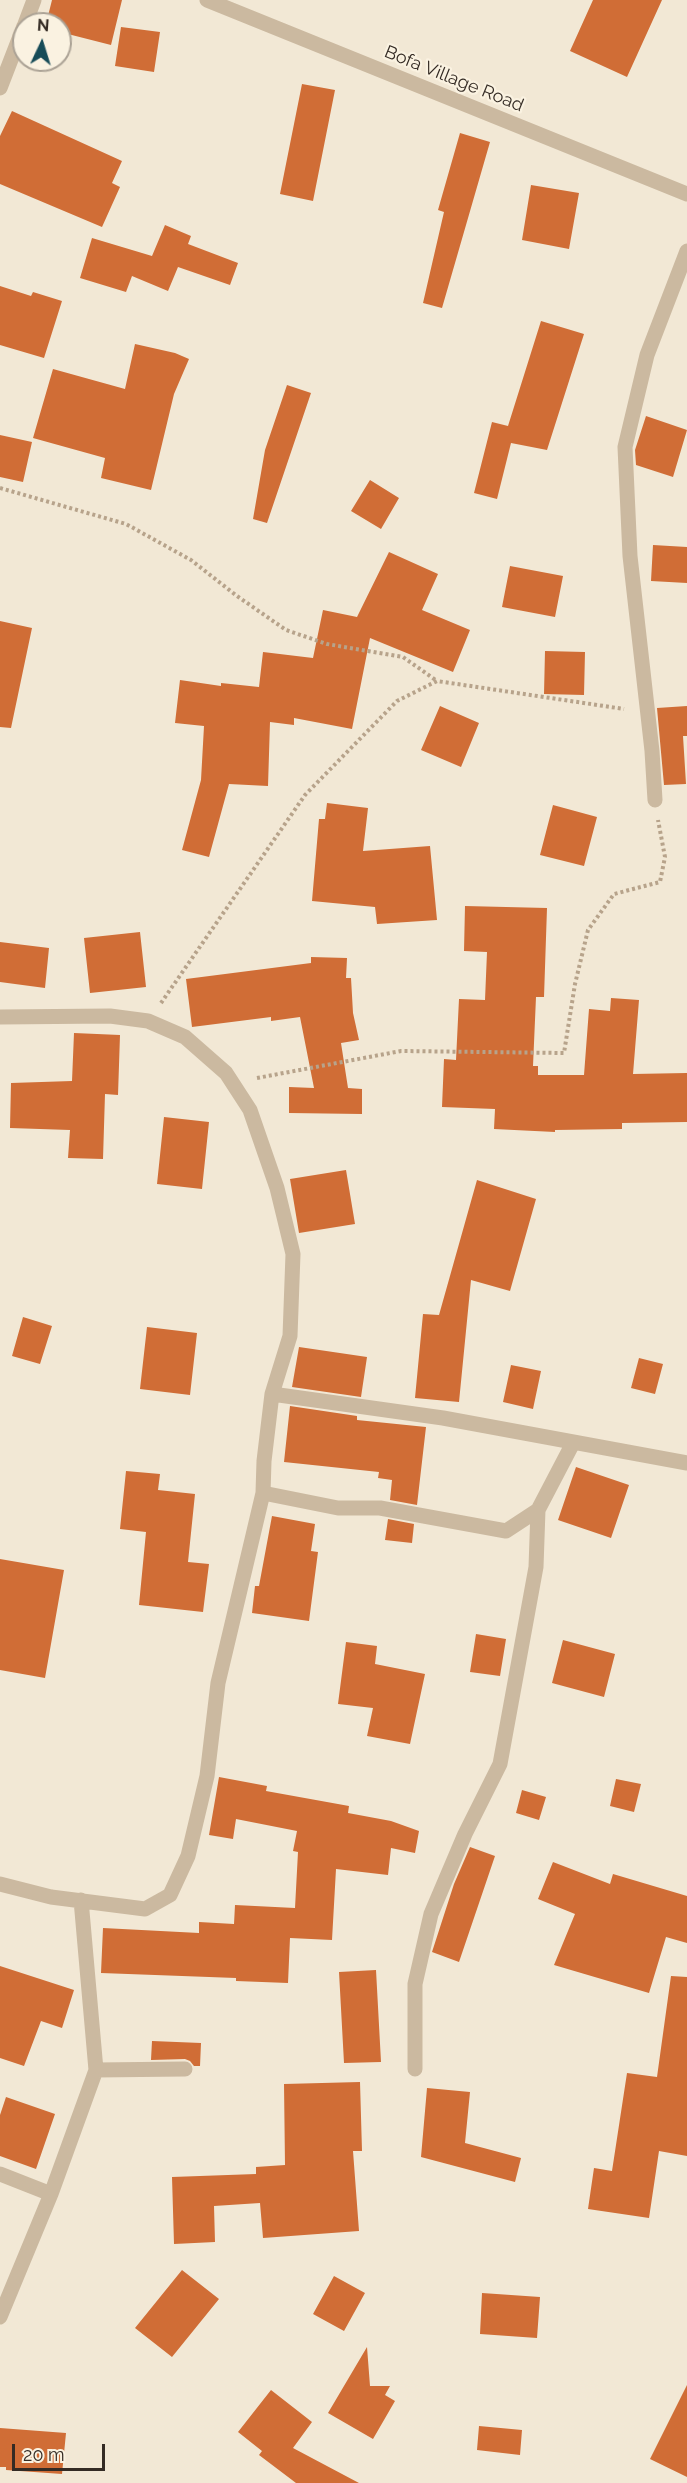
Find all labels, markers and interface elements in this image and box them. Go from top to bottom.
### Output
north arrow [12,12,72,72]
text: N [36,16,50,35]
street label: Bofa Village Road [381,41,527,117]
scale bar [15,2432,108,2470]
text: 20 m [23,2444,65,2465]

